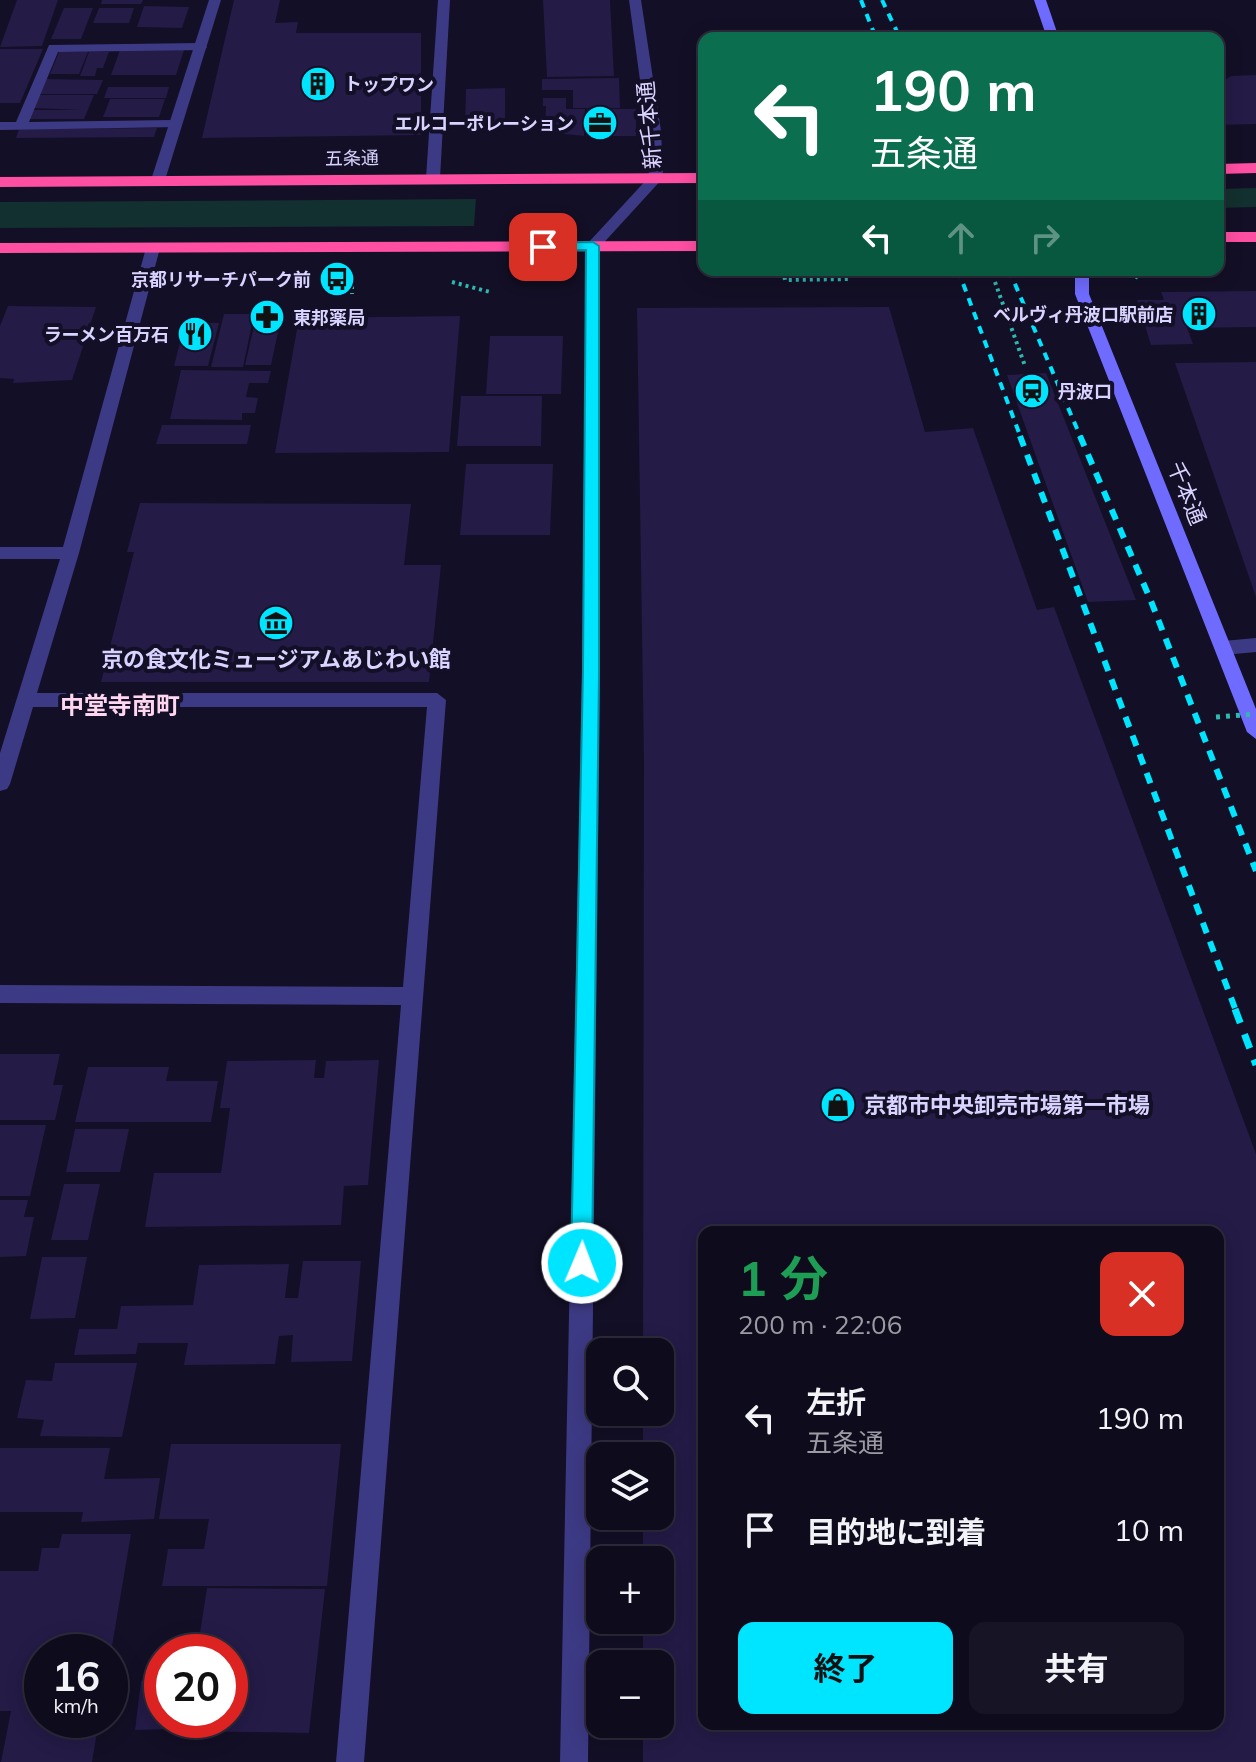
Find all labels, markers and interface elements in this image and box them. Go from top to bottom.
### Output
text: 190 m [870,55,1037,125]
icon: left [738,64,842,168]
building icon: トップワン [299,65,337,103]
place label: トップワン [344,73,434,96]
street label: 新千本通 [631,80,667,170]
office icon: エルコーポレーション [581,104,619,142]
place label: エルコーポレーション [395,112,574,135]
text: 五条通 [870,130,978,175]
street label: 五条通 [325,146,379,170]
pin [509,213,577,281]
icon: left [855,216,899,260]
icon: ahead [939,216,983,260]
icon: right [1023,216,1067,260]
icon: arrive [521,225,565,269]
bus stop icon: 京都リサーチパーク前 [318,260,356,298]
place label: 京都リサーチパーク前 [131,268,311,291]
building icon: ベルヴィ丹波口駅前店 [1180,295,1218,333]
pharmacy icon: 東邦薬局 [248,298,286,336]
place label: ベルヴィ丹波口駅前店 [993,303,1173,326]
place label: 東邦薬局 [293,306,365,329]
restaurant icon: ラーメン百万石 [176,315,214,353]
place label: ラーメン百万石 [44,323,169,346]
station icon: 丹波口 [1013,372,1051,410]
place label: 丹波口 [1058,380,1112,403]
street label: 千本通 [1162,457,1212,529]
museum icon: 京の食文化ミュージアムあじわい館 [257,604,295,642]
place label: 京の食文化ミュージアムあじわい館 [101,645,451,673]
district label: 中堂寺南町 [60,690,180,720]
shop icon: 京都市中央卸売市場第一市場 [819,1086,857,1124]
place label: 京都市中央卸売市場第一市場 [864,1091,1150,1119]
position arrow [540,1221,624,1305]
text: 1 分 [738,1248,828,1308]
button: close [1100,1252,1184,1336]
text: 200 m · 22:06 [738,1308,902,1341]
map controls [586,1338,674,1738]
button: search [586,1338,674,1426]
text: 左折 [806,1383,866,1421]
icon: left [738,1396,782,1440]
text: 190 m [1096,1399,1184,1437]
text: 五条通 [806,1426,884,1459]
button: layers [586,1442,674,1530]
icon: arrive [738,1508,782,1552]
text: 10 m [1114,1511,1184,1549]
text: 目的地に到着 [806,1513,986,1551]
button: + [586,1546,674,1634]
button: 終了 [738,1622,953,1714]
button: 共有 [969,1622,1184,1714]
speed limit sign: 20 [144,1634,248,1738]
button: − [586,1650,674,1738]
text: 16 [52,1651,100,1701]
text: km/h [53,1693,99,1718]

